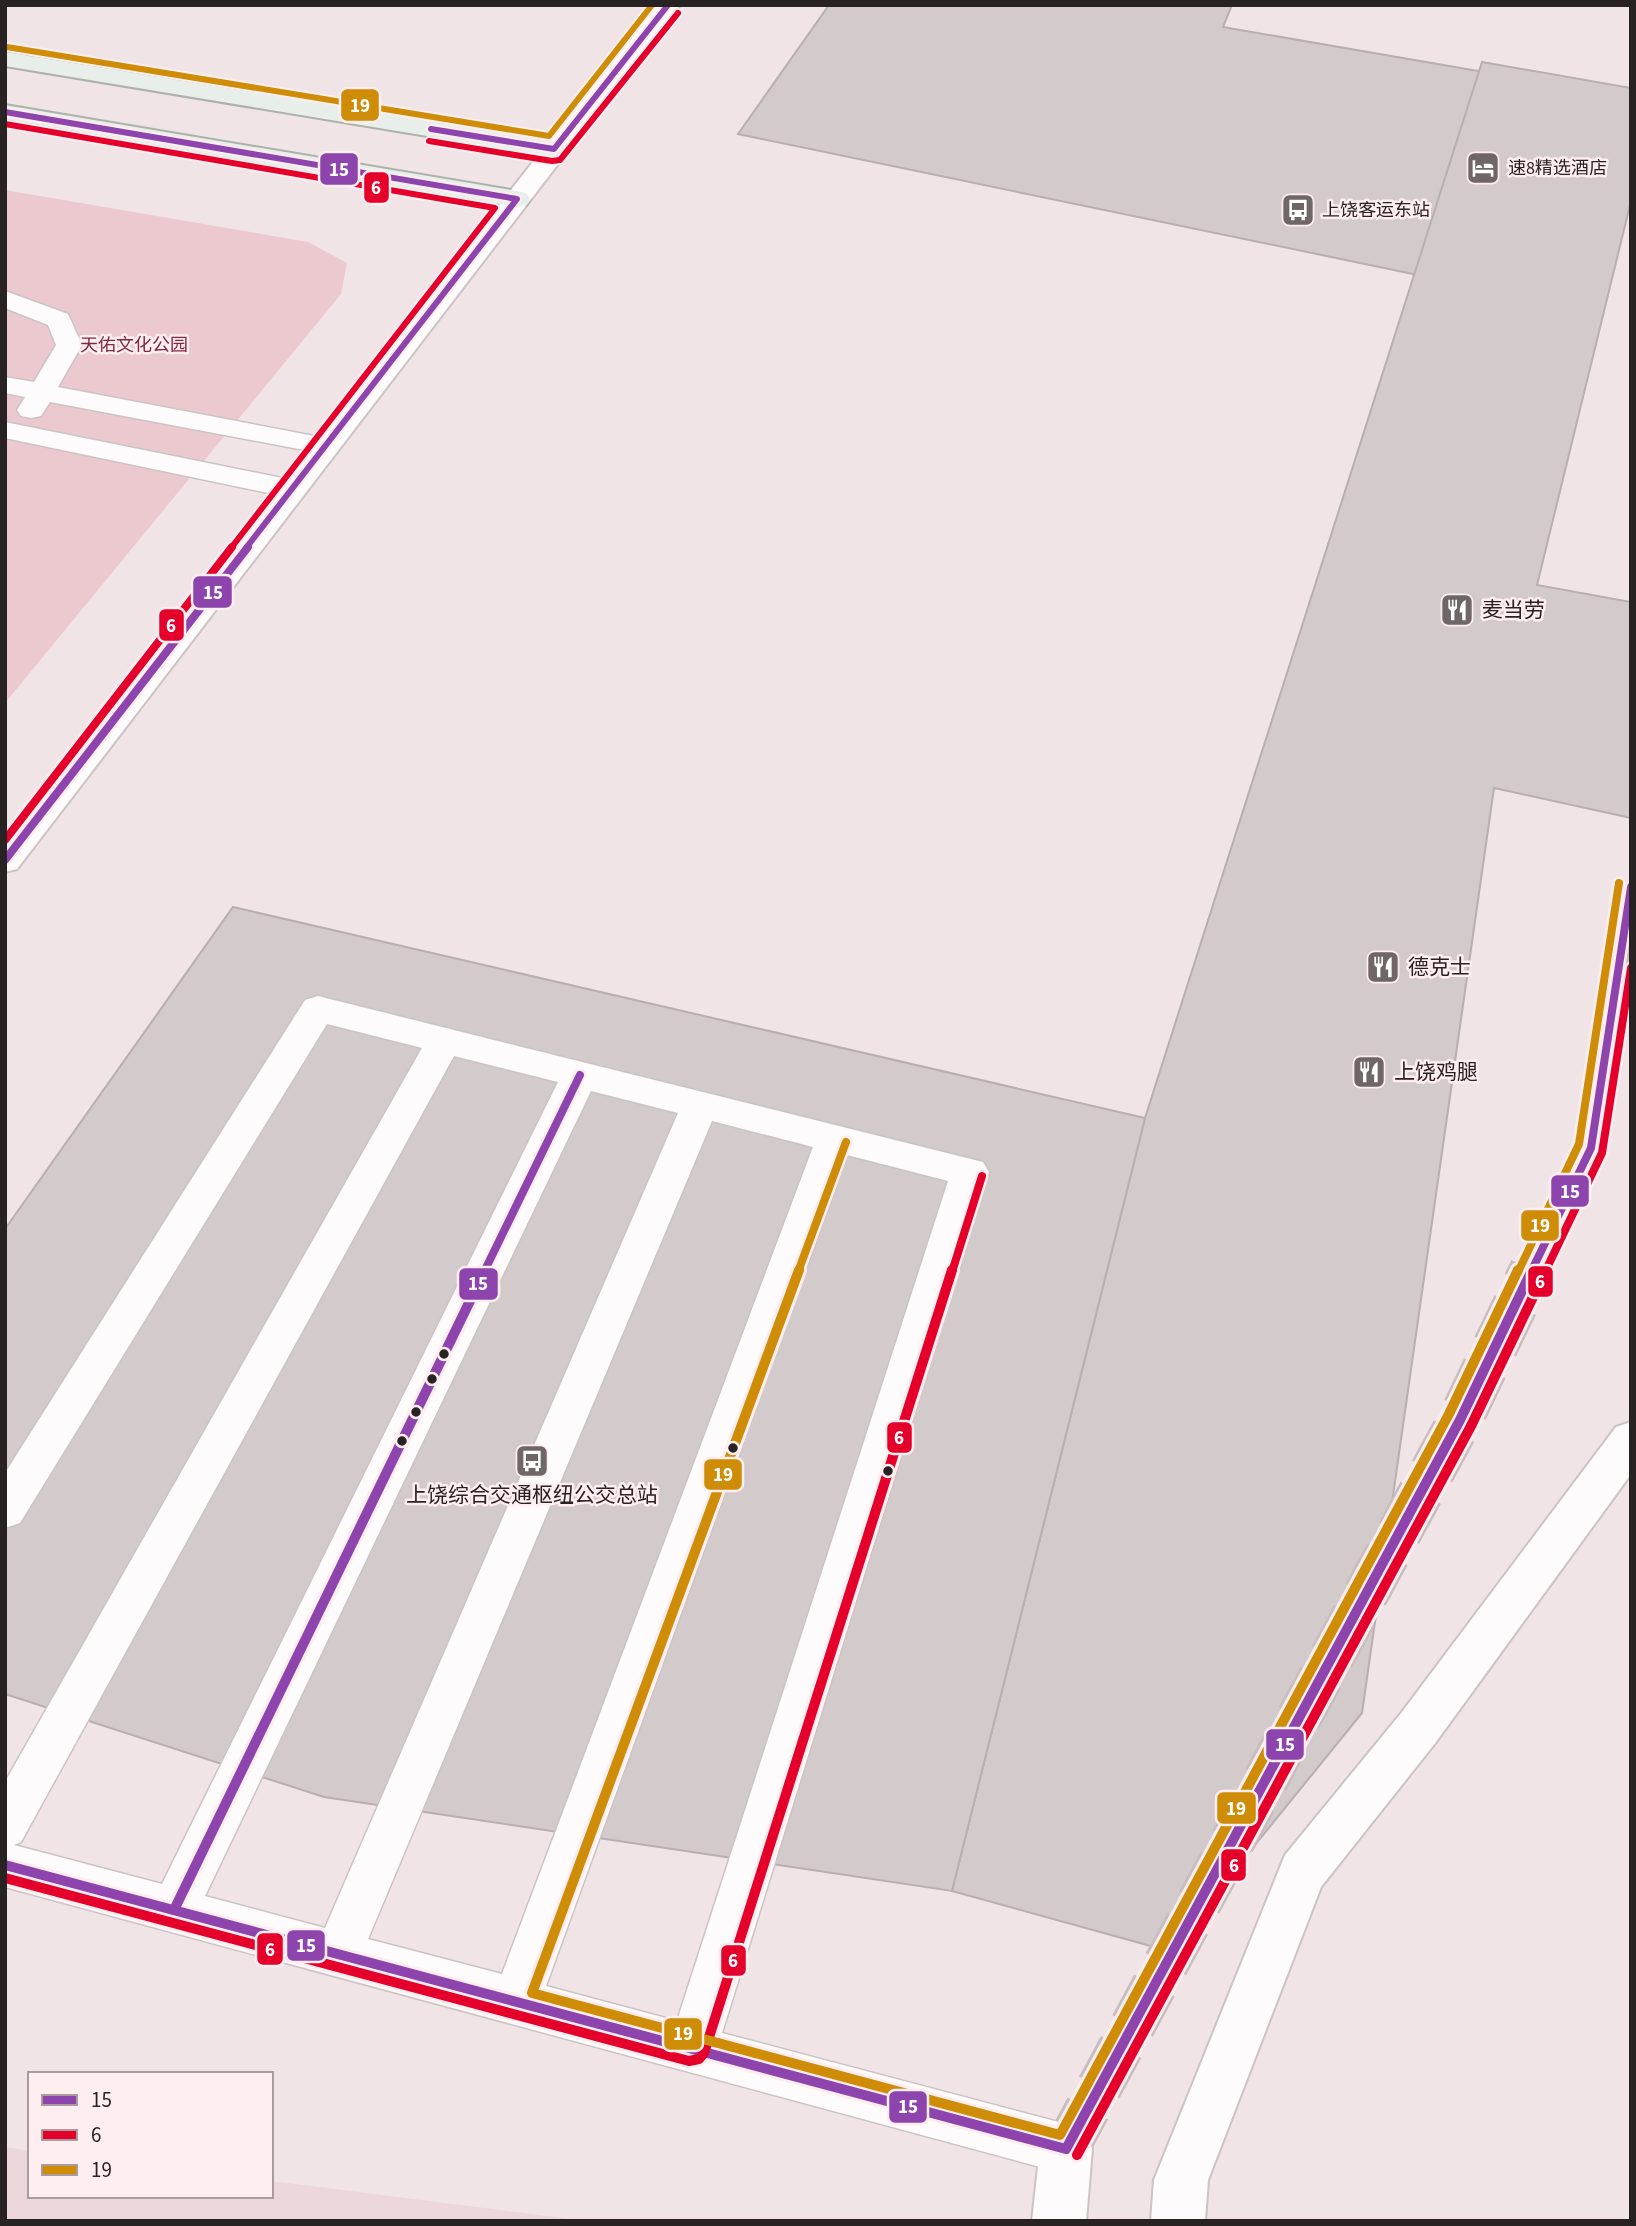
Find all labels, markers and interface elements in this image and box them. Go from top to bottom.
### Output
line badge: 19 [340,88,380,122]
text: 19 [350,93,370,120]
hotel icon: 速8精选酒店 [1464,149,1502,187]
line badge: 15 [319,152,359,186]
place label: 速8精选酒店 [1508,156,1607,181]
text: 15 [329,157,349,184]
line badge: 6 [363,171,390,204]
text: 6 [371,175,381,202]
bus stop icon: 上饶客运东站 [1279,191,1317,229]
place label: 上饶客运东站 [1322,198,1430,223]
park label: 天佑文化公园 [80,333,188,358]
line badge: 15 [192,575,233,609]
text: 15 [203,580,223,607]
restaurant icon: 麦当劳 [1438,591,1476,629]
place label: 麦当劳 [1482,595,1545,625]
line badge: 6 [158,608,185,642]
text: 6 [166,613,176,640]
restaurant icon: 德克士 [1364,948,1402,986]
place label: 德克士 [1408,952,1471,982]
restaurant icon: 上饶鸡腿 [1350,1053,1388,1091]
place label: 上饶鸡腿 [1394,1057,1478,1087]
line badge: 15 [1550,1174,1590,1208]
text: 15 [1560,1179,1580,1206]
line badge: 19 [1520,1209,1560,1242]
text: 19 [1530,1213,1550,1240]
line badge: 6 [1527,1265,1554,1298]
line badge: 15 [458,1267,499,1301]
text: 6 [1535,1269,1545,1296]
text: 15 [468,1271,488,1298]
unlabelled marker [437,1347,451,1361]
unlabelled marker [425,1372,439,1386]
unlabelled marker [409,1405,423,1419]
line badge: 6 [886,1421,913,1454]
text: 6 [894,1425,904,1452]
unlabelled marker [395,1434,409,1448]
unlabelled marker [726,1441,740,1455]
bus stop icon: 上饶综合交通枢纽公交总站 [513,1442,551,1480]
line badge: 19 [703,1458,743,1491]
text: 19 [713,1462,733,1489]
unlabelled marker [881,1464,895,1478]
place label: 上饶综合交通枢纽公交总站 [406,1480,658,1510]
line badge: 15 [1265,1728,1305,1761]
text: 15 [1275,1732,1295,1759]
line badge: 19 [1216,1791,1257,1825]
text: 19 [1226,1796,1246,1823]
line badge: 6 [1220,1848,1247,1882]
text: 6 [1229,1853,1239,1880]
line badge: 15 [286,1929,326,1962]
line badge: 6 [256,1932,284,1966]
text: 15 [296,1933,316,1960]
text: 6 [265,1937,275,1964]
line badge: 6 [720,1944,747,1977]
text: 6 [728,1948,738,1975]
line badge: 19 [663,2017,703,2051]
text: 19 [673,2021,693,2048]
legend [28,2072,273,2198]
text: 15 [91,2085,112,2115]
line badge: 15 [888,2090,928,2124]
text: 15 [898,2094,918,2121]
text: 6 [91,2120,101,2150]
text: 19 [91,2155,112,2185]

